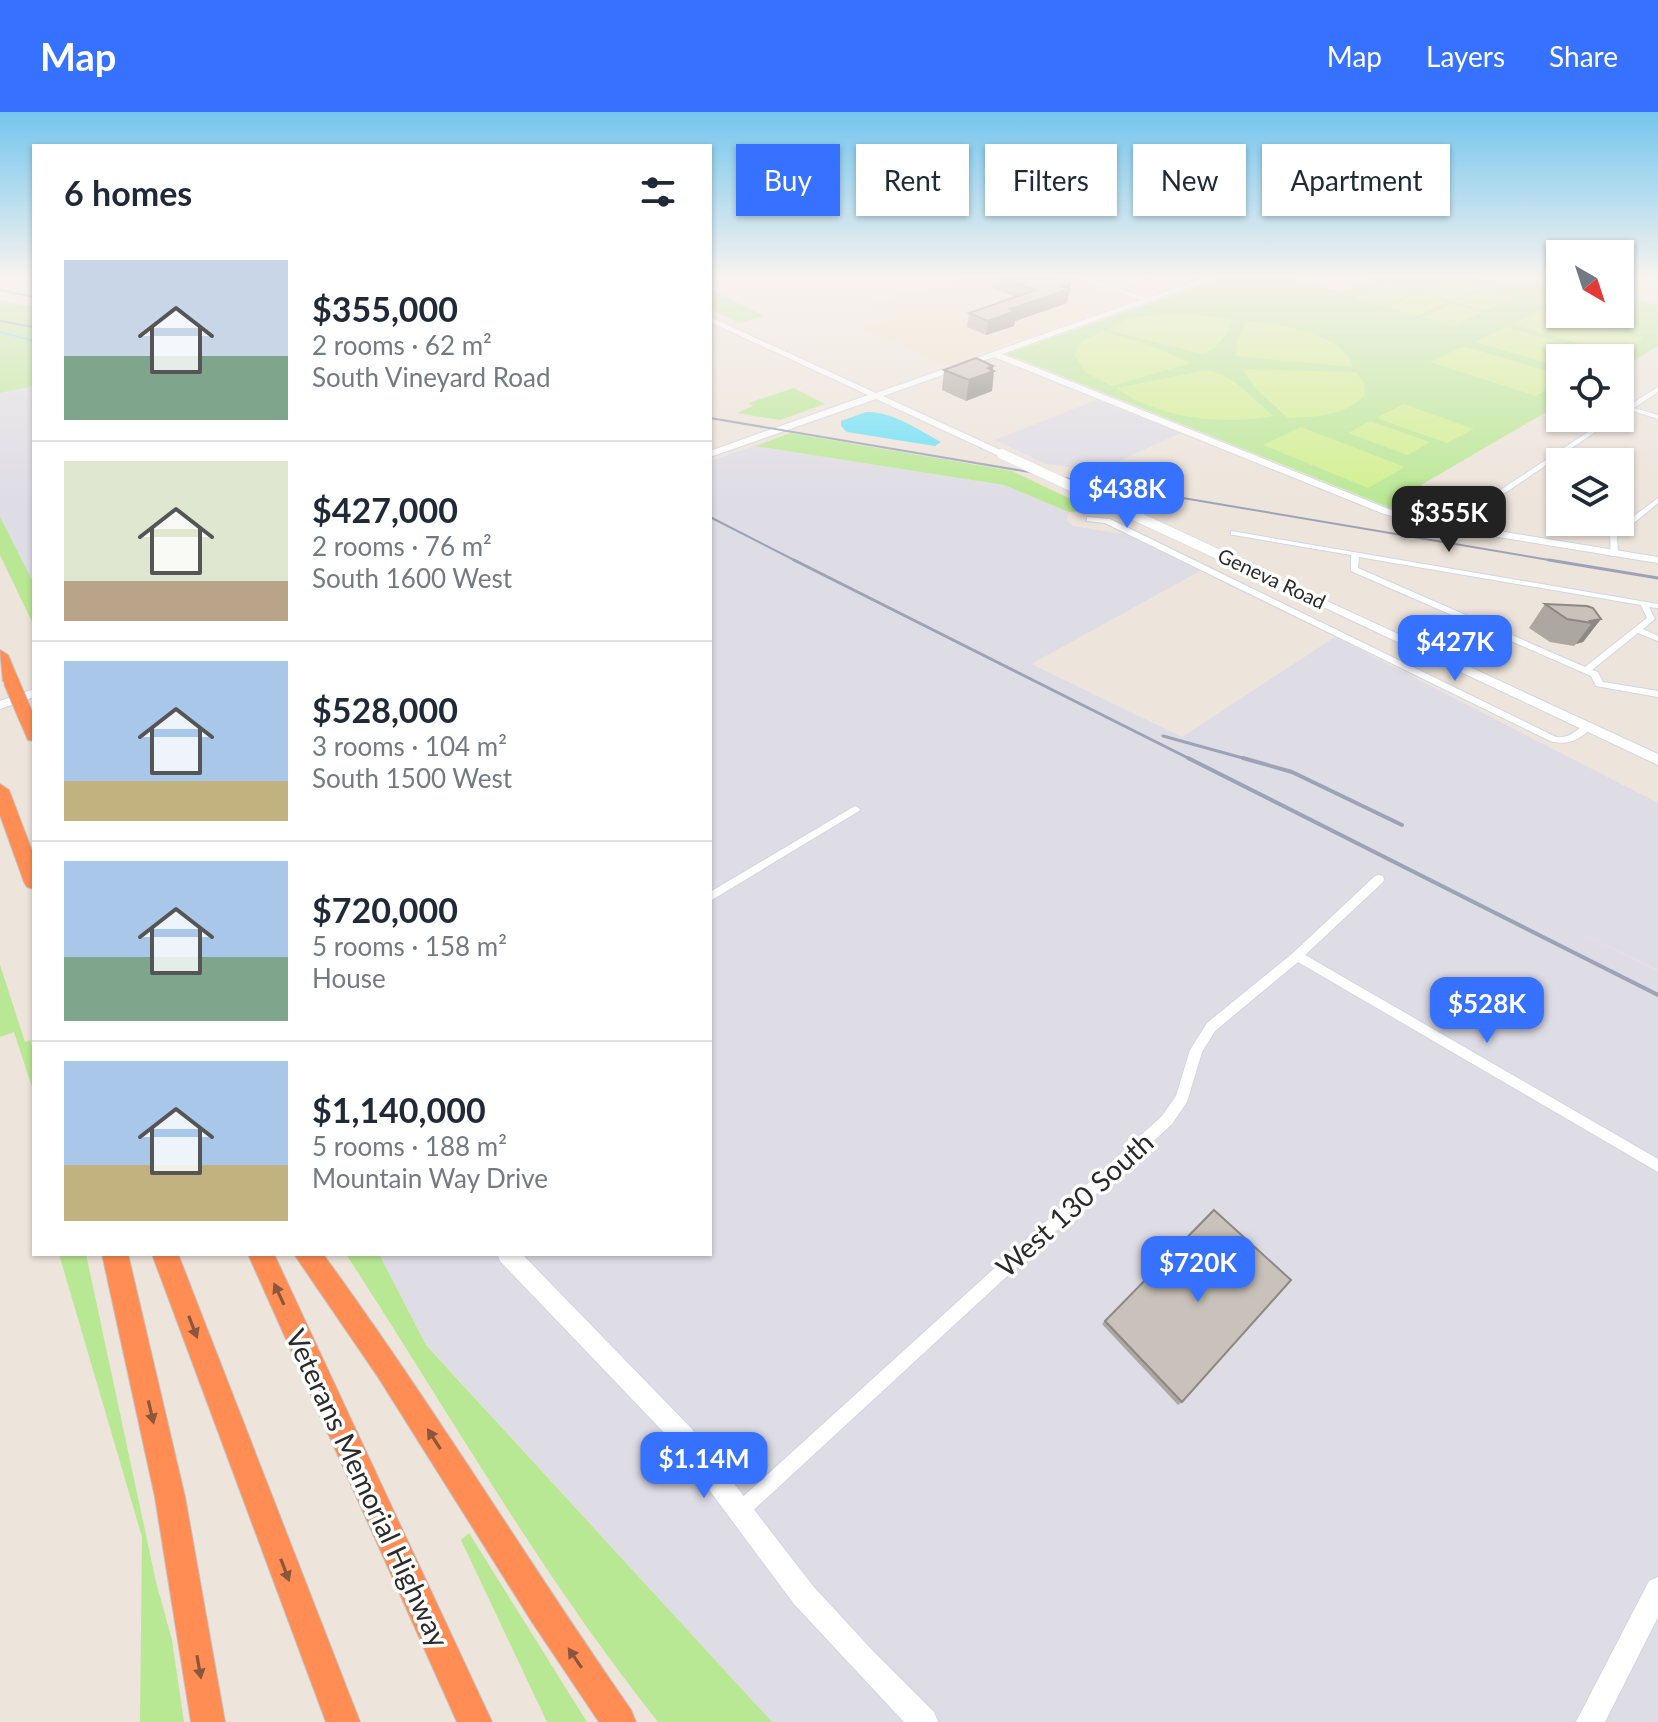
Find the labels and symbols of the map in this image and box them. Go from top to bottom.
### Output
north arrow [1546,240,1634,328]
pin: $438K [1071,462,1183,530]
pin: $355K [1393,486,1505,554]
street label: Geneva Road [1214,543,1330,613]
pin: $427K [1399,615,1511,683]
pin: $528K [1431,977,1543,1045]
street label: West 130 South [988,1125,1160,1283]
pin: $720K [1142,1236,1254,1304]
one-way arrow [273,1283,286,1306]
one-way arrow [187,1315,200,1339]
street label: Veterans Memorial Highway [279,1324,457,1653]
one-way arrow [145,1400,158,1425]
one-way arrow [427,1428,441,1450]
pin: $1.14M [639,1432,769,1500]
one-way arrow [279,1558,292,1582]
one-way arrow [568,1647,583,1668]
one-way arrow [193,1655,205,1680]

